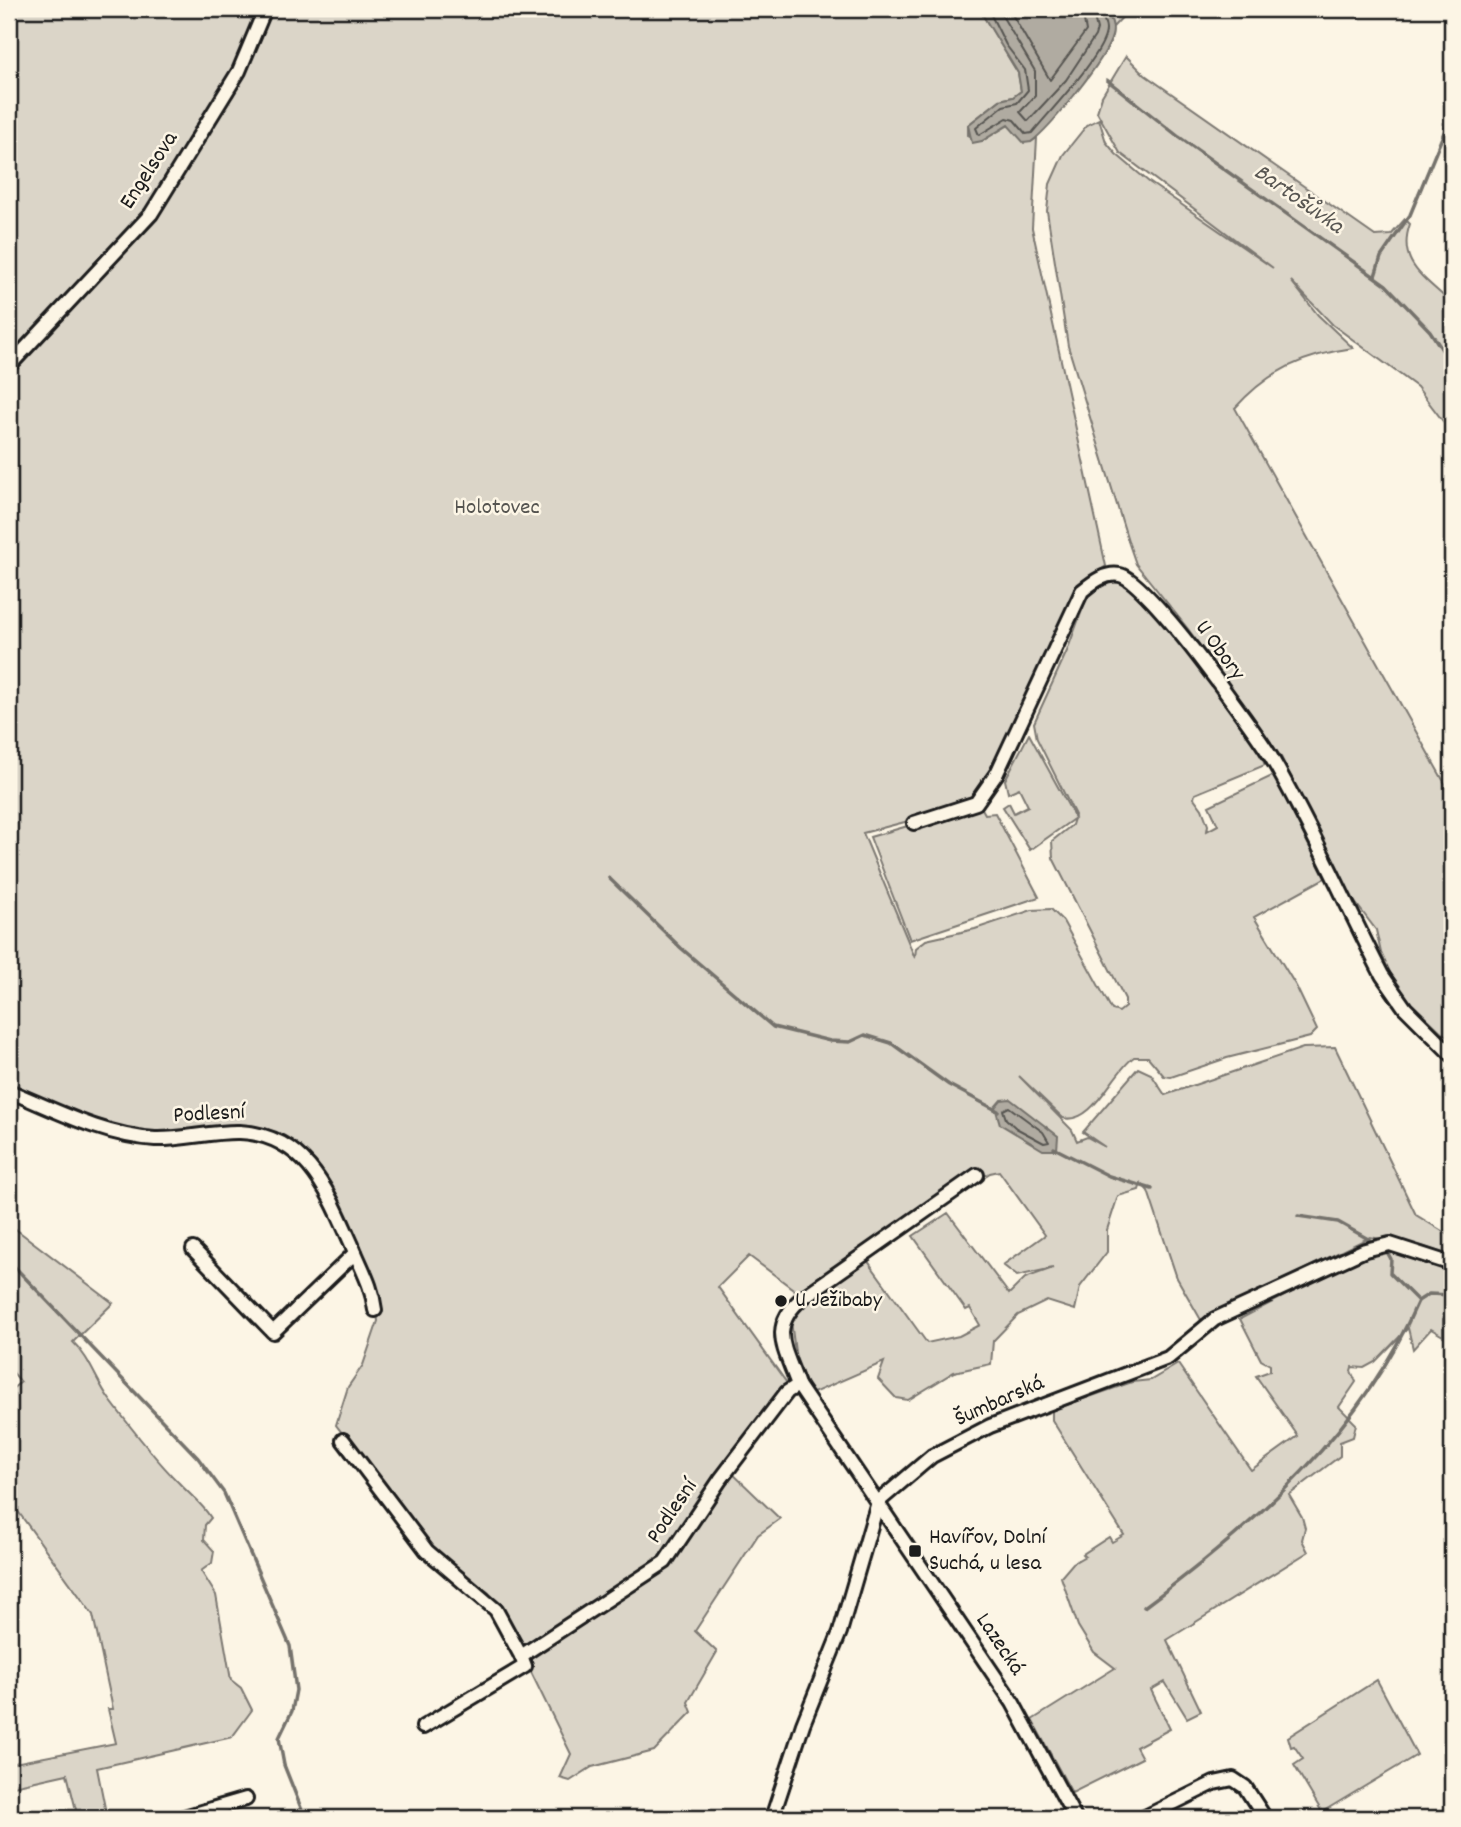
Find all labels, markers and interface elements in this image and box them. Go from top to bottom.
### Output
street label: Engelsova [112,125,188,216]
water label: Bartošůvka [1246,157,1351,244]
park label: Holotovec [454,492,540,525]
street label: U Obory [1186,614,1253,689]
street label: Podlesní [172,1097,247,1133]
place label: U Ježibaby [795,1285,883,1318]
marker: U Ježibaby [773,1293,789,1309]
street label: Šumbarská [950,1367,1051,1436]
street label: Podlesní [639,1472,708,1551]
place label: Havířov, Dolní Suchá, u lesa [929,1522,1048,1581]
marker: Havířov, Dolní Suchá, u lesa [907,1543,923,1559]
street label: Lazecká [966,1607,1032,1683]

